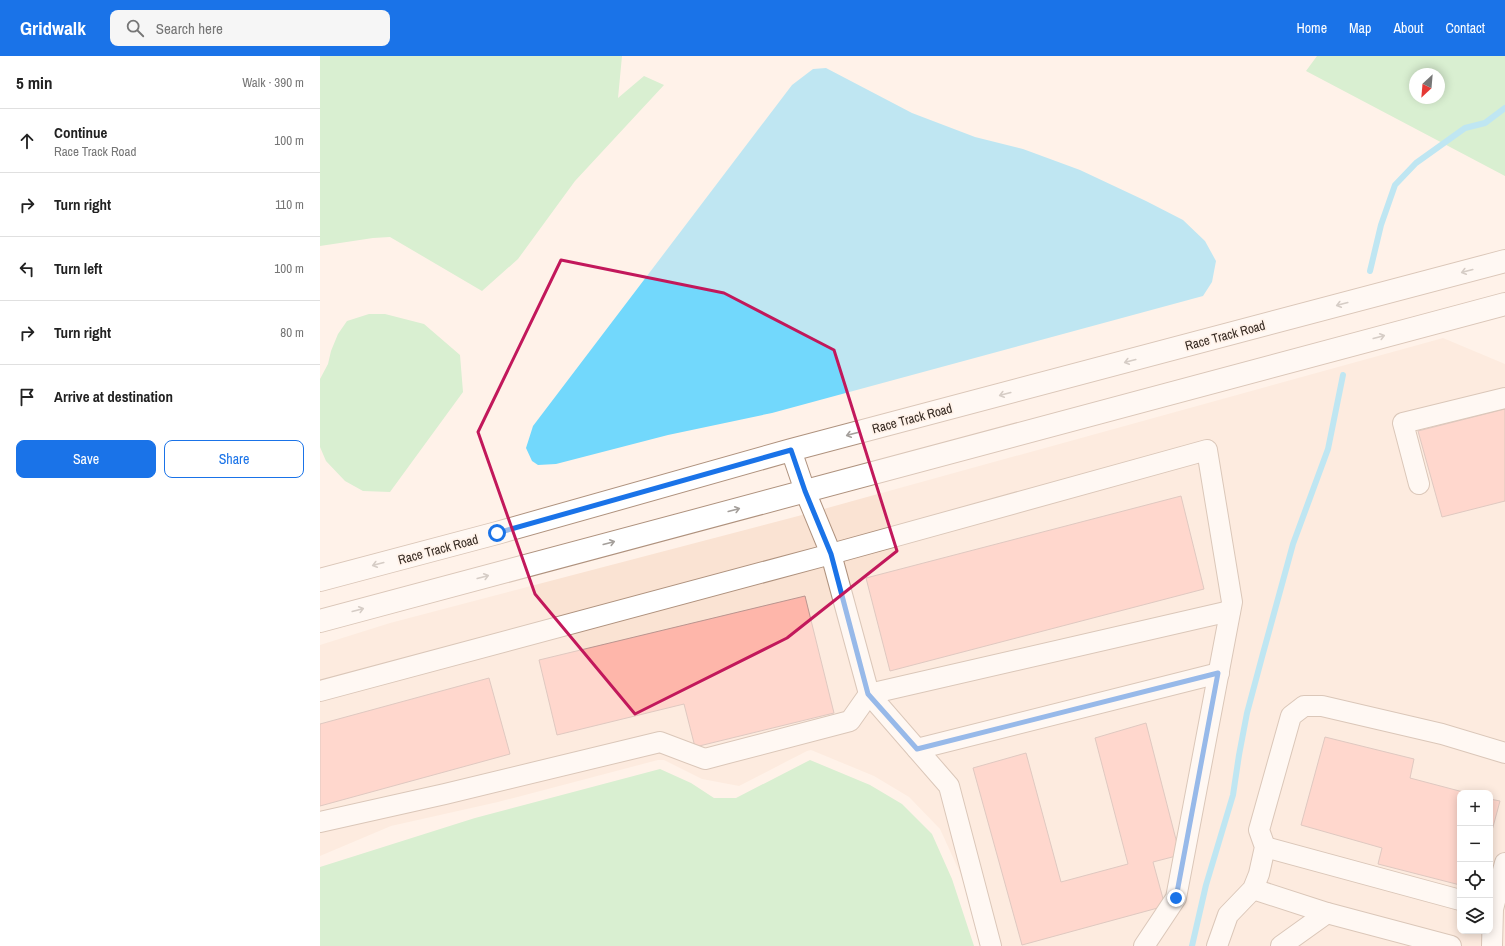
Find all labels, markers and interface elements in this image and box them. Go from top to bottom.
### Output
search box [110,10,390,46]
text: Gridwalk [20,15,86,41]
icon: search [124,17,146,39]
text: Search here [156,18,223,39]
text: Home [1296,19,1327,37]
text: Map [1349,19,1371,37]
text: About [1393,19,1423,37]
text: Contact [1445,19,1485,37]
north arrow [1409,68,1445,104]
text: 5 min [16,71,52,94]
text: Walk · 390 m [242,74,304,91]
text: Continue [54,122,107,143]
icon: ahead [16,130,38,152]
text: 100 m [274,132,304,149]
text: Race Track Road [54,143,136,160]
icon: right [16,194,38,216]
text: Turn right [54,194,111,215]
text: 110 m [275,196,304,213]
icon: left [16,258,38,280]
text: Turn left [54,258,102,279]
text: 100 m [274,260,304,277]
one-way arrow [1461,267,1474,275]
one-way arrow [1335,301,1348,308]
street label: Race Track Road [1183,317,1267,354]
icon: right [16,322,38,344]
text: Turn right [54,322,111,343]
text: 80 m [280,324,304,341]
one-way arrow [1372,333,1385,341]
one-way arrow [1124,357,1137,365]
icon: arrive [16,386,38,408]
text: Arrive at destination [54,386,173,407]
one-way arrow [998,391,1011,398]
street label: Race Track Road [870,400,954,437]
one-way arrow [846,431,859,439]
button: Save [16,440,156,478]
button: Share [164,440,304,478]
one-way arrow [728,506,741,513]
route start [488,524,506,542]
street label: Race Track Road [396,531,480,568]
one-way arrow [602,539,615,547]
one-way arrow [372,561,385,569]
one-way arrow [477,573,490,580]
one-way arrow [351,606,364,614]
map controls [1457,790,1493,934]
button: + [1457,790,1493,826]
button: − [1457,826,1493,862]
button: locate [1457,862,1493,898]
route end [1167,889,1185,907]
button: layers [1457,898,1493,934]

